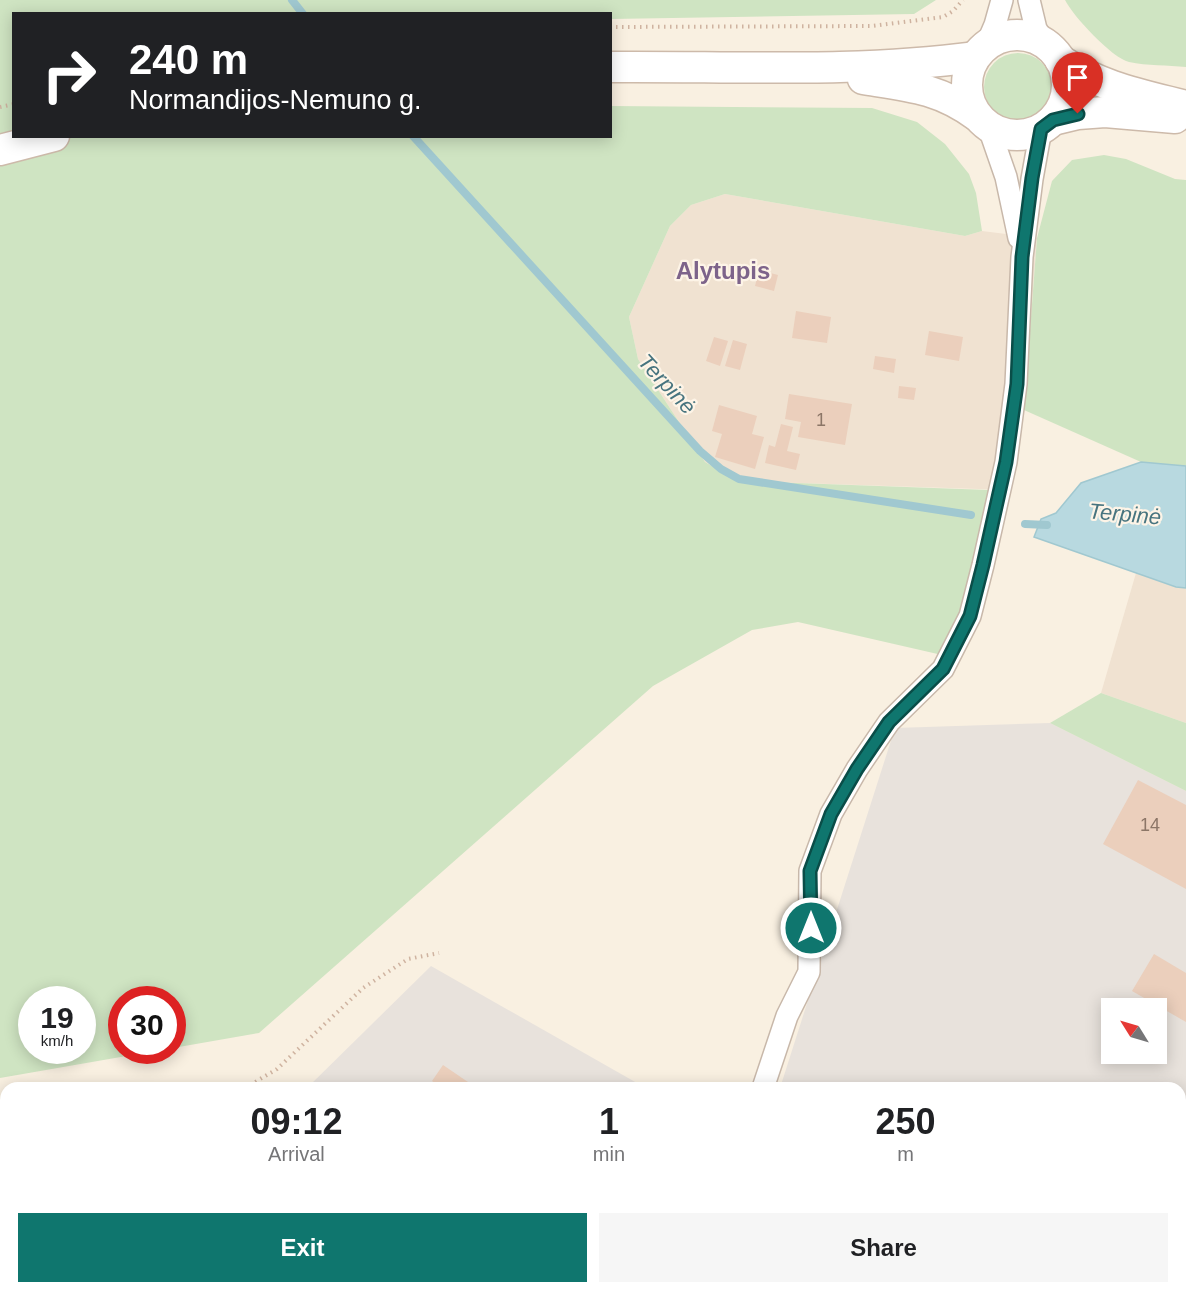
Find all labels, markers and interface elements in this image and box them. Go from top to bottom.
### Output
icon: right [30,36,108,114]
text: 240 m [129,36,248,83]
pin [1052,52,1103,114]
icon: arrive [1061,61,1094,94]
text: Normandijos-Nemuno g. [129,85,422,115]
district label: Alytupis [676,257,770,284]
water label: Terpinė [633,349,701,419]
house number: 1 [816,410,826,430]
water label: Terpinė [1088,498,1162,530]
house number: 14 [1140,815,1160,835]
position arrow [779,896,843,960]
speed limit sign: 30 [108,986,186,1064]
north arrow [1101,998,1167,1064]
map controls [1101,998,1167,1064]
text: 19 [40,1001,74,1034]
text: km/h [41,1032,73,1049]
text: 09:12 [250,1101,342,1142]
text: 1 [599,1101,619,1142]
text: 250 [875,1101,936,1142]
text: Arrival [268,1143,325,1165]
text: min [593,1143,625,1165]
text: m [897,1143,914,1165]
button: Exit [18,1213,587,1282]
button: Share [599,1213,1168,1282]

